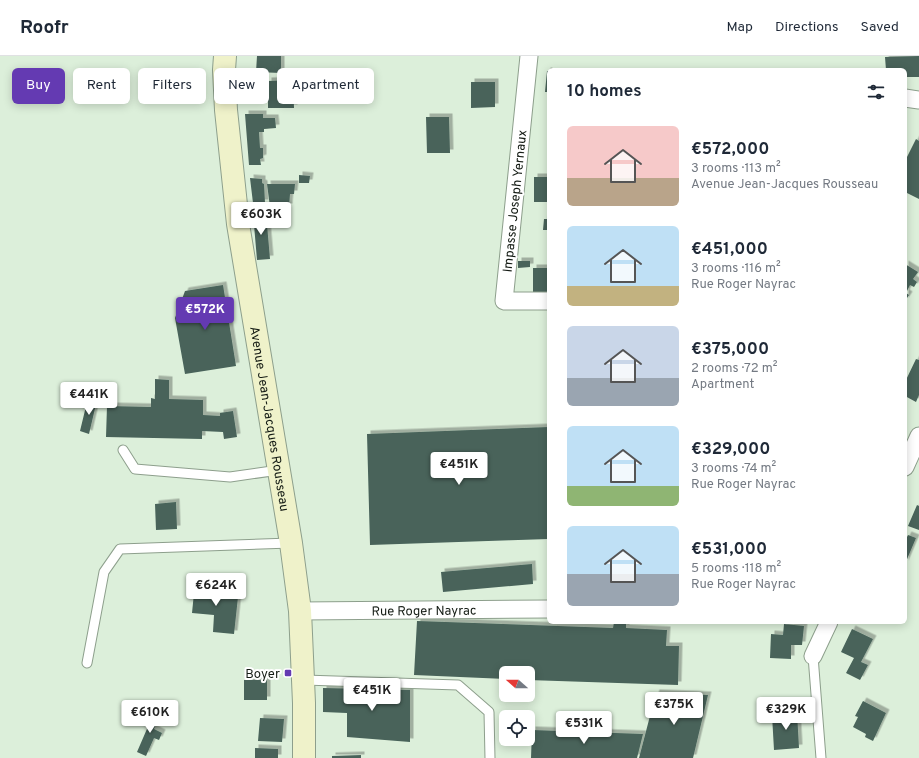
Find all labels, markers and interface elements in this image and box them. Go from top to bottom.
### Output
text: Roofr [20,16,69,40]
text: Map [727,19,753,36]
text: Directions [775,19,839,36]
text: Saved [861,19,899,36]
chip: Buy [12,68,65,104]
chip: Rent [73,68,130,104]
chip: Filters [138,68,206,104]
chip: New [214,68,269,104]
chip: Apartment [277,68,374,104]
text: 10 homes [567,81,642,103]
icon: filters [865,81,887,103]
street label: Impasse Joseph Yernaux [501,129,531,273]
text: €572,000 [691,139,769,161]
icon: home [599,142,647,190]
text: 3 rooms · 113 m² [691,161,781,177]
text: Avenue Jean-Jacques Rousseau [691,177,878,193]
pin: €603K [233,202,289,236]
text: €603K [240,207,282,223]
text: €451,000 [691,239,768,261]
icon: home [599,242,647,290]
text: 3 rooms · 116 m² [691,261,781,277]
text: Rue Roger Nayrac [691,277,796,293]
pin: €572K [177,297,233,331]
text: €572K [185,302,225,318]
street label: Avenue Jean-Jacques Rousseau [245,325,292,513]
text: €375,000 [691,339,769,361]
icon: home [599,342,647,390]
text: 2 rooms · 72 m² [691,361,777,377]
text: Apartment [691,377,754,393]
pin: €441K [61,382,117,416]
text: €441K [69,387,109,403]
text: €329,000 [691,439,770,461]
icon: home [599,442,647,490]
pin: €451K [431,452,487,486]
text: €451K [440,457,478,473]
text: 3 rooms · 74 m² [691,461,776,477]
text: Rue Roger Nayrac [691,477,796,493]
text: €531,000 [691,539,767,561]
icon: home [599,542,647,590]
text: 5 rooms · 118 m² [691,561,781,577]
pin: €624K [188,573,244,607]
text: Rue Roger Nayrac [691,577,796,593]
text: €624K [195,578,237,594]
street label: Rue Roger Nayrac [371,604,477,620]
north arrow [499,666,535,702]
map controls [499,666,535,746]
place label: Boyer [245,667,280,683]
marker: Boyer [283,668,293,678]
pin: €451K [344,678,400,712]
text: €451K [353,683,391,699]
pin: €375K [646,692,702,726]
text: €375K [654,697,694,713]
pin: €329K [758,697,814,731]
pin: €610K [122,700,178,734]
text: €329K [766,702,806,718]
text: €610K [130,705,170,721]
button: locate [499,710,535,746]
pin: €531K [556,711,612,745]
text: €531K [565,716,603,732]

